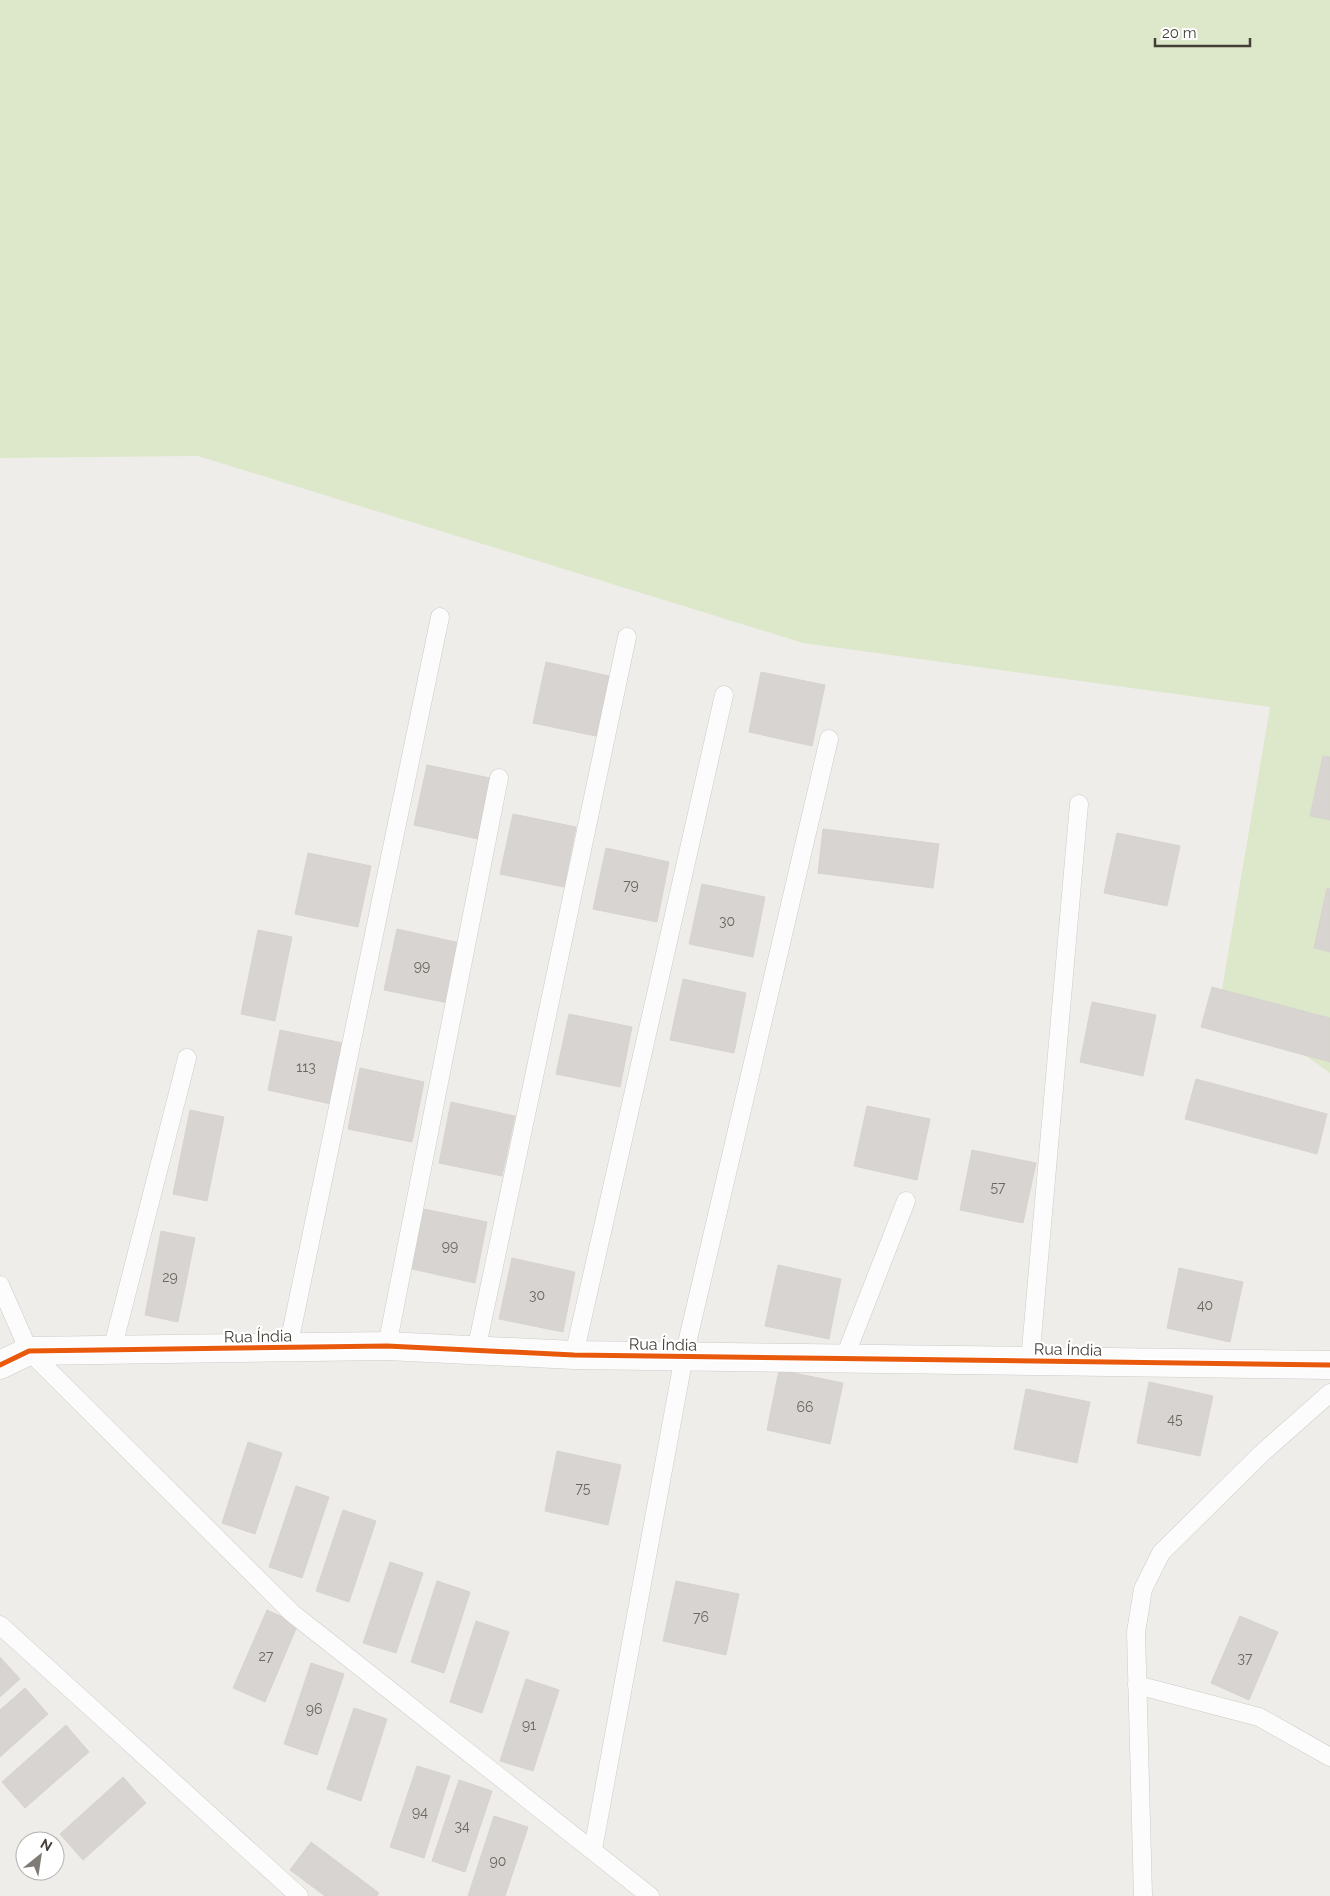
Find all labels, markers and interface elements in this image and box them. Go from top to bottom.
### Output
scale bar [1155,15,1250,47]
text: 20 m [1162,24,1197,42]
house number: 79 [623,877,639,893]
house number: 30 [719,913,735,929]
house number: 99 [414,958,430,974]
house number: 113 [296,1059,316,1075]
house number: 57 [990,1179,1006,1195]
house number: 99 [442,1238,458,1254]
house number: 29 [162,1269,178,1285]
house number: 30 [529,1287,545,1303]
house number: 40 [1197,1297,1213,1313]
street label: Rua Índia [224,1325,292,1347]
street label: Rua Índia [629,1333,697,1355]
street label: Rua Índia [1034,1338,1102,1360]
house number: 66 [797,1399,813,1415]
house number: 45 [1167,1411,1183,1427]
house number: 75 [576,1480,591,1496]
house number: 76 [693,1609,709,1625]
house number: 27 [259,1648,274,1664]
house number: 37 [1238,1650,1253,1666]
house number: 96 [306,1701,322,1717]
house number: 91 [522,1717,536,1733]
house number: 94 [412,1804,428,1820]
house number: 34 [454,1818,470,1834]
north arrow [15,1831,65,1881]
text: N [38,1835,55,1854]
house number: 90 [490,1853,506,1869]

